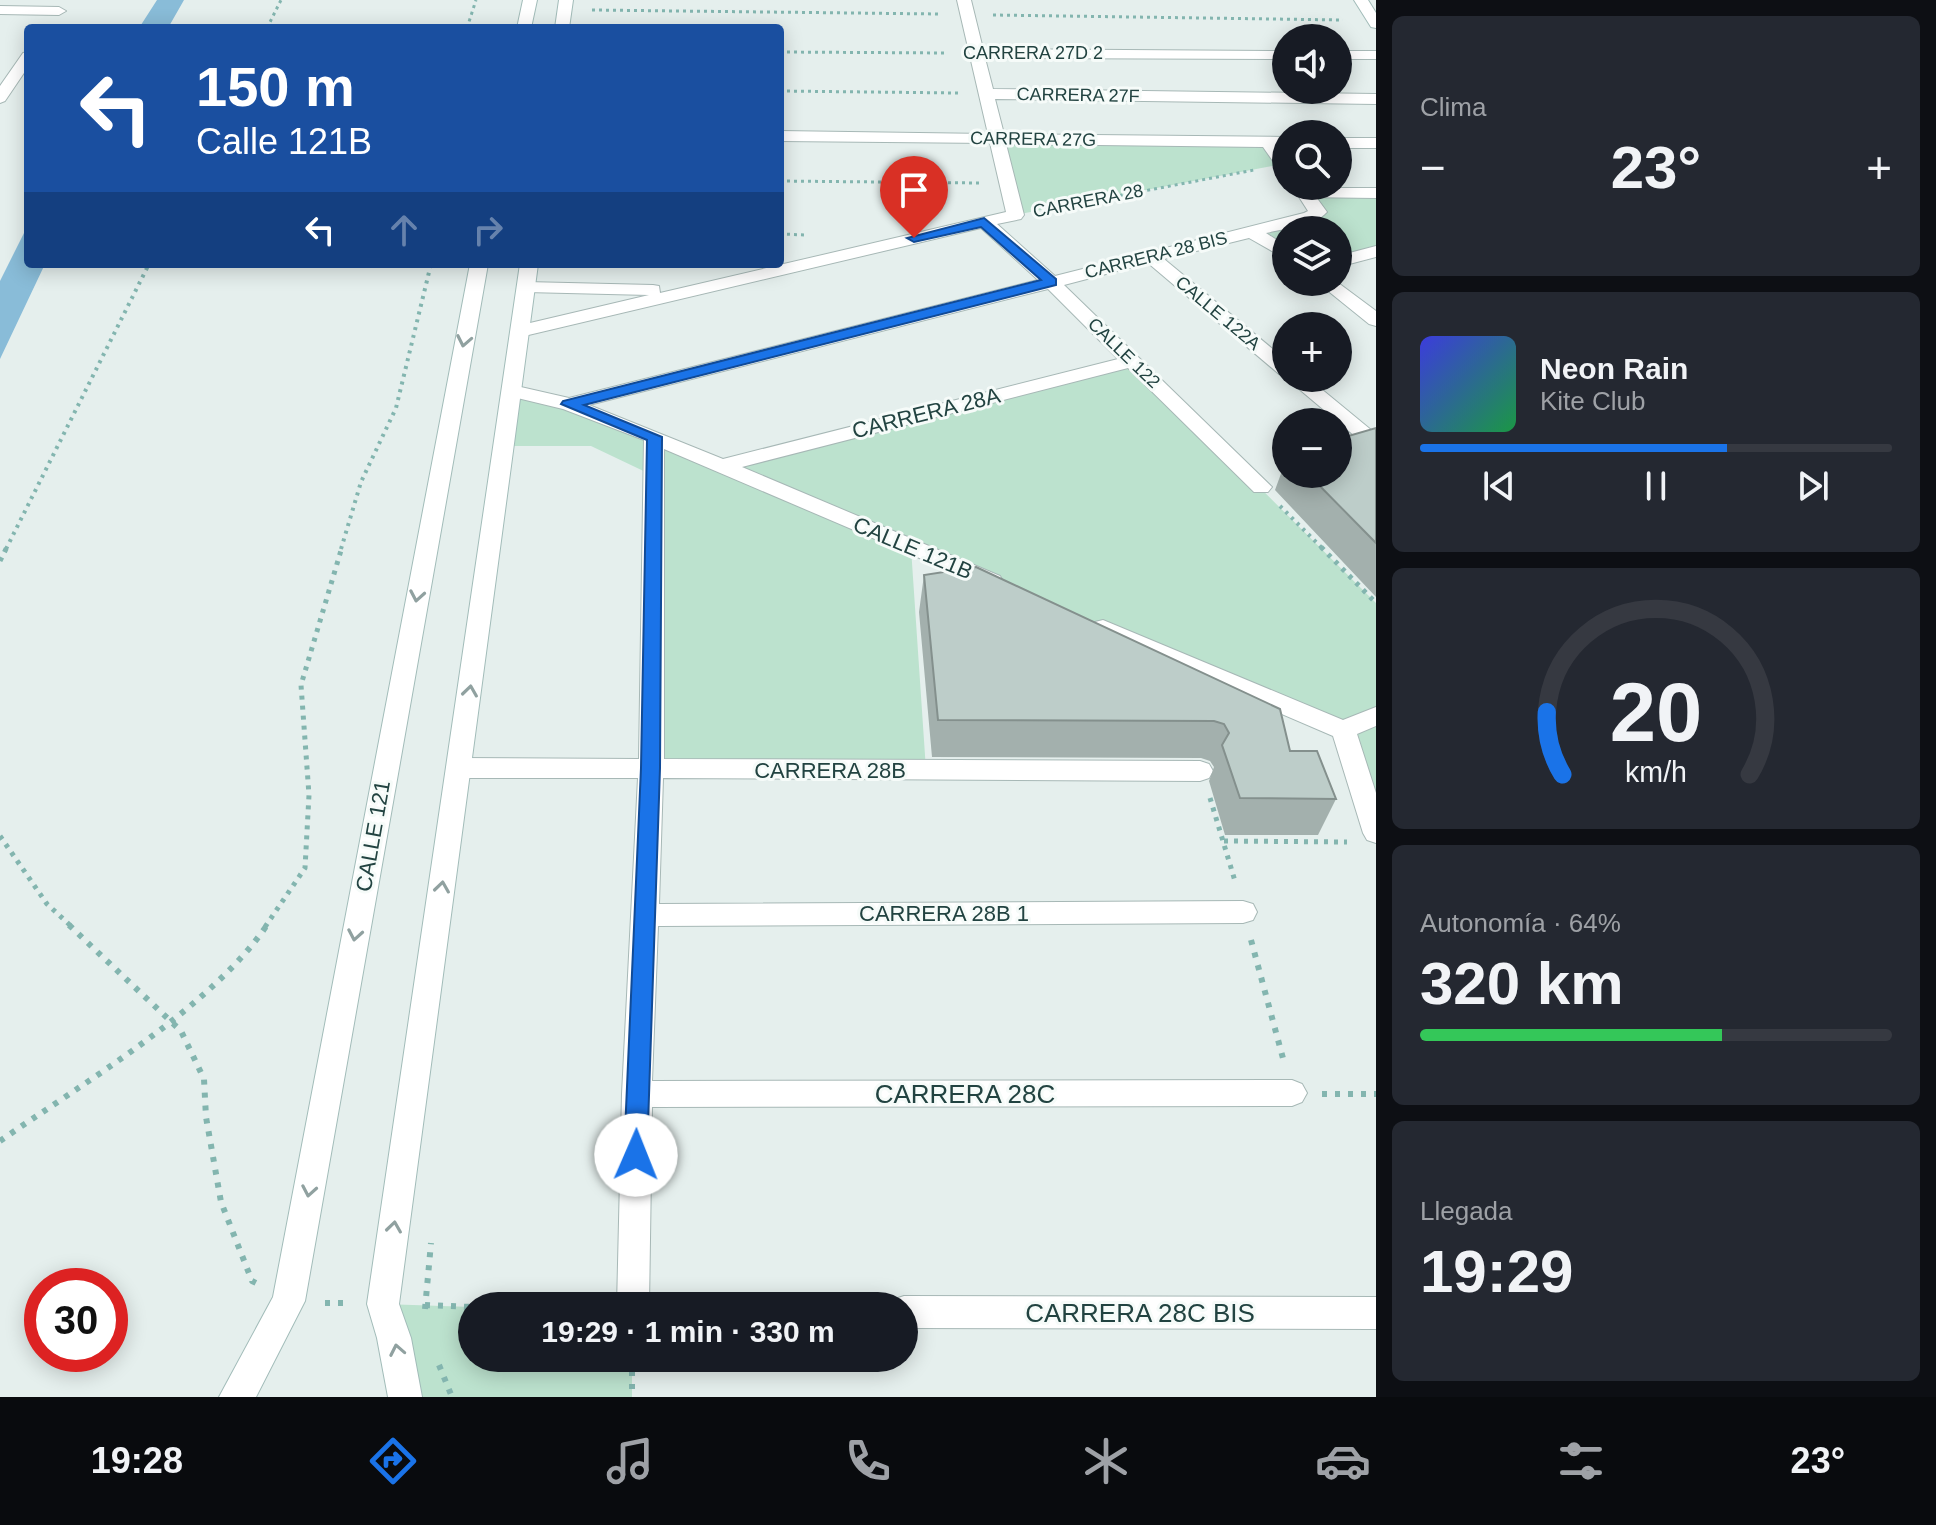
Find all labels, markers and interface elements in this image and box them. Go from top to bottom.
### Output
map controls [1272,24,1352,488]
button: sound [1272,24,1352,104]
street label: CARRERA 27D 2 [963,43,1103,63]
text: 150 m [196,55,355,118]
icon: left [64,56,168,160]
street label: CARRERA 27F [1016,84,1140,106]
text: Clima [1420,92,1486,122]
button: search [1272,120,1352,200]
text: Calle 121B [196,121,372,162]
street label: CARRERA 27G [970,128,1096,150]
text: 23° [1611,134,1701,201]
text: − [1420,143,1446,192]
text: + [1866,143,1892,192]
pin [880,156,948,238]
icon: arrive [892,168,936,212]
street label: CARRERA 28 [1031,180,1145,222]
icon: left [298,208,342,252]
icon: ahead [382,208,426,252]
icon: right [466,208,510,252]
button: layers [1272,216,1352,296]
street label: CARRERA 28 BIS [1083,228,1229,282]
street label: CALLE 122A [1172,272,1264,354]
button: + [1272,312,1352,392]
street label: CALLE 122 [1084,314,1164,392]
one-way arrow [456,334,473,347]
text: Neon Rain [1540,352,1688,385]
street label: CARRERA 28A [849,382,1003,443]
text: Kite Club [1540,386,1646,416]
button: − [1272,408,1352,488]
icon: previous [1477,464,1521,508]
icon: pause [1634,464,1678,508]
icon: next [1791,464,1835,508]
street label: CALLE 121B [850,512,976,584]
one-way arrow [409,589,426,603]
text: 20 [1610,665,1702,758]
one-way arrow [461,684,478,698]
text: km/h [1625,756,1687,788]
street label: CARRERA 28B [754,758,906,783]
street label: CALLE 121 [351,778,395,894]
one-way arrow [433,880,450,893]
street label: CARRERA 28B 1 [859,901,1029,926]
text: Autonomía · 64% [1420,908,1621,938]
one-way arrow [348,928,365,942]
text: 320 km [1420,950,1624,1017]
street label: CARRERA 28C [875,1079,1055,1109]
position arrow [594,1113,678,1197]
one-way arrow [301,1184,318,1197]
text: Llegada [1420,1196,1513,1226]
one-way arrow [385,1220,402,1234]
text: 19:29 [1420,1238,1573,1305]
speed limit sign: 30 [24,1268,128,1372]
street label: CARRERA 28C BIS [1025,1298,1255,1328]
text: 19:29 · 1 min · 330 m [541,1315,835,1348]
one-way arrow [389,1343,406,1357]
icon: directions [365,1433,421,1489]
icon: music [602,1433,658,1489]
icon: phone [840,1433,896,1489]
icon: climate [1078,1433,1134,1489]
icon: car [1315,1433,1371,1489]
icon: filters [1553,1433,1609,1489]
text: 19:28 [91,1440,183,1481]
text: 23° [1791,1440,1845,1481]

